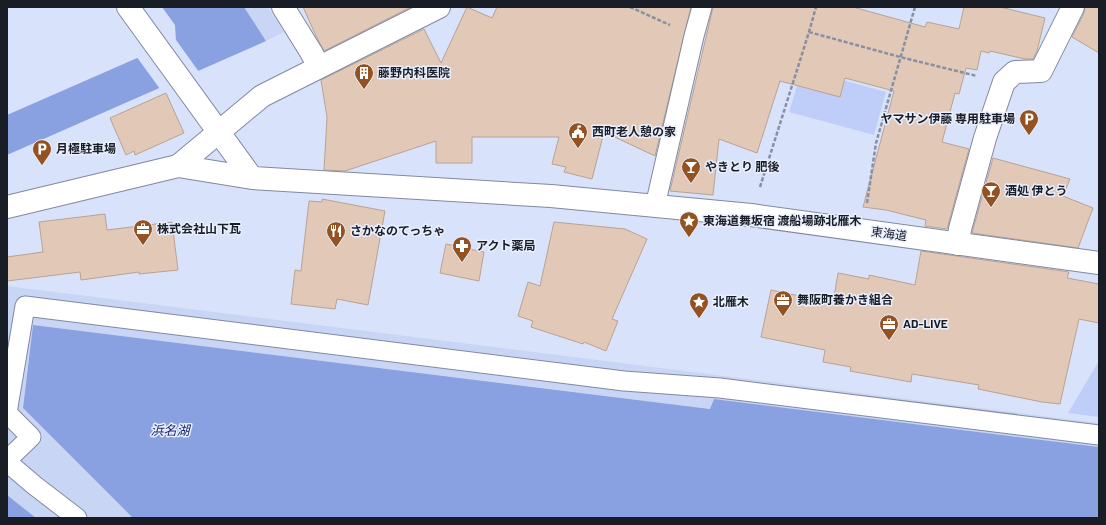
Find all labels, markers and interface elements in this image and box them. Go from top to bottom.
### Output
building icon: 藤野内科医院 [353,62,375,90]
place label: 藤野内科医院 [378,65,450,79]
parking icon: ヤマサン伊藤 専用駐車場 [1018,108,1040,136]
place label: ヤマサン伊藤 専用駐車場 [881,111,1015,125]
public building icon: 西町老人憩の家 [567,121,589,149]
place label: 西町老人憩の家 [592,124,676,138]
parking icon: 月極駐車場 [31,138,53,166]
place label: 月極駐車場 [56,141,116,155]
bar icon: やきとり 肥後 [680,156,702,184]
place label: やきとり 肥後 [705,159,779,173]
bar icon: 酒処 伊とう [980,180,1002,208]
place label: 酒処 伊とう [1005,183,1067,197]
place icon: 東海道舞坂宿 渡船場跡北雁木 [678,210,700,238]
place label: 東海道舞坂宿 渡船場跡北雁木 [703,213,861,227]
office icon: 株式会社山下瓦 [132,218,154,246]
restaurant icon: さかなのてっちゃ [325,220,347,248]
place label: 株式会社山下瓦 [157,221,241,235]
place label: さかなのてっちゃ [350,223,445,237]
street label: 東海道 [870,224,908,242]
pharmacy icon: アクト薬局 [451,235,473,263]
place label: アクト薬局 [476,238,535,252]
office icon: 舞阪町養かき組合 [772,289,794,317]
place icon: 北雁木 [688,291,710,319]
place label: 舞阪町養かき組合 [797,292,893,306]
place label: 北雁木 [713,294,749,308]
office icon: AD-LIVE [878,313,900,341]
place label: AD-LIVE [903,316,948,330]
water label: 浜名湖 [150,422,191,438]

